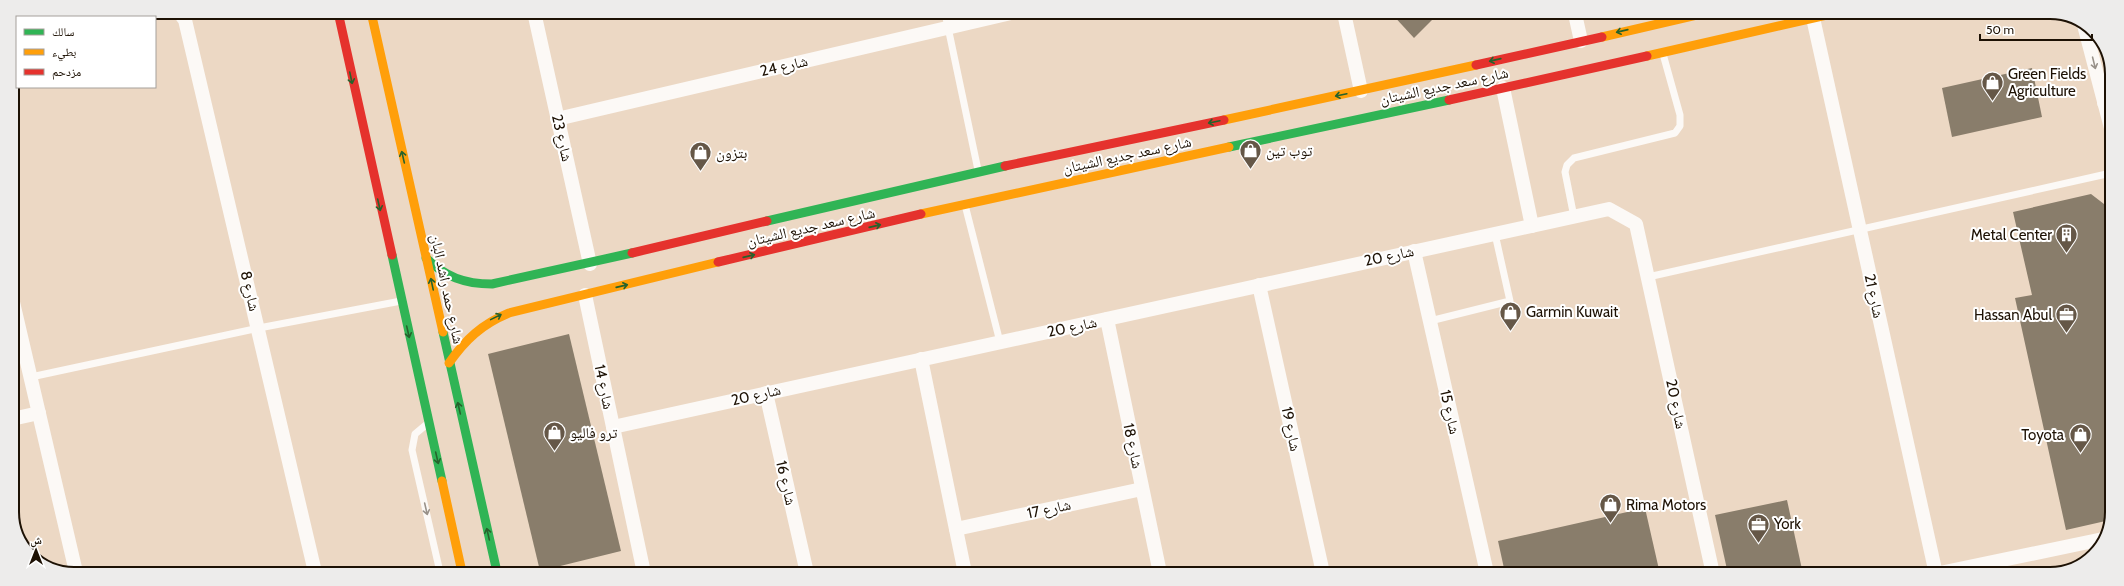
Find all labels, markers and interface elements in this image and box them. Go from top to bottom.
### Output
legend [16,16,156,88]
scale bar [1980,16,2092,42]
text: 50 m [1986,22,2014,37]
text: سالك [52,24,74,39]
one-way arrow [1616,28,1629,36]
text: بطيء [52,44,76,62]
street label: شارع 24 [758,52,810,81]
one-way arrow [2090,56,2098,69]
one-way arrow [1489,57,1502,65]
text: مزدحم [52,64,81,80]
street label: شارع سعد جديع الشيتان [1378,64,1510,109]
place label: Green Fields Agriculture [2008,65,2086,100]
shop icon: Green Fields Agriculture [1979,70,2005,103]
one-way arrow [348,71,356,84]
one-way arrow [1335,91,1348,99]
street label: شارع 23 [547,113,576,164]
one-way arrow [1208,119,1221,127]
street label: شارع سعد جديع الشيتان [1061,133,1193,178]
shop icon: توب تين [1238,138,1264,171]
shop icon: بتزون [688,140,714,173]
place label: توب تين [1266,142,1313,161]
place label: بتزون [716,144,747,163]
one-way arrow [399,151,407,164]
one-way arrow [376,198,384,211]
street label: شارع سعد جديع الشيتان [745,203,877,251]
one-way arrow [868,221,881,229]
building icon: Metal Center [2054,222,2080,255]
place label: Metal Center [1971,226,2052,244]
street label: شارع حمد راشد البان [426,233,467,346]
street label: شارع 20 [1363,242,1416,271]
one-way arrow [742,251,755,259]
street label: شارع 8 [236,269,263,313]
street label: شارع 21 [1860,272,1887,320]
one-way arrow [427,278,435,291]
one-way arrow [615,281,628,289]
shop icon: Garmin Kuwait [1498,299,1524,332]
office icon: Hassan Abul [2054,302,2080,335]
place label: Garmin Kuwait [1526,303,1618,321]
place label: Hassan Abul [1974,306,2052,324]
one-way arrow [490,313,502,320]
street label: شارع 20 [1046,313,1099,342]
one-way arrow [405,325,412,338]
street label: شارع 14 [589,363,618,411]
street label: شارع 20 [1661,378,1690,431]
street label: شارع 20 [730,381,783,410]
street label: شارع 15 [1435,388,1464,436]
one-way arrow [455,401,463,414]
street label: شارع 19 [1277,405,1305,453]
shop icon: ترو فاليو [542,420,568,453]
street label: شارع 18 [1118,422,1147,471]
shop icon: Toyota [2067,422,2093,455]
place label: ترو فاليو [570,424,618,442]
place label: Toyota [2021,426,2065,444]
one-way arrow [433,452,441,465]
street label: شارع 16 [771,459,800,507]
shop icon: Rima Motors [1597,492,1623,525]
street label: شارع 17 [1025,496,1073,523]
place label: Rima Motors [1626,496,1706,514]
one-way arrow [422,502,430,515]
office icon: York [1746,511,1772,544]
place label: York [1773,515,1801,533]
one-way arrow [484,528,492,541]
north arrow [16,530,56,570]
text: ش [30,533,42,548]

